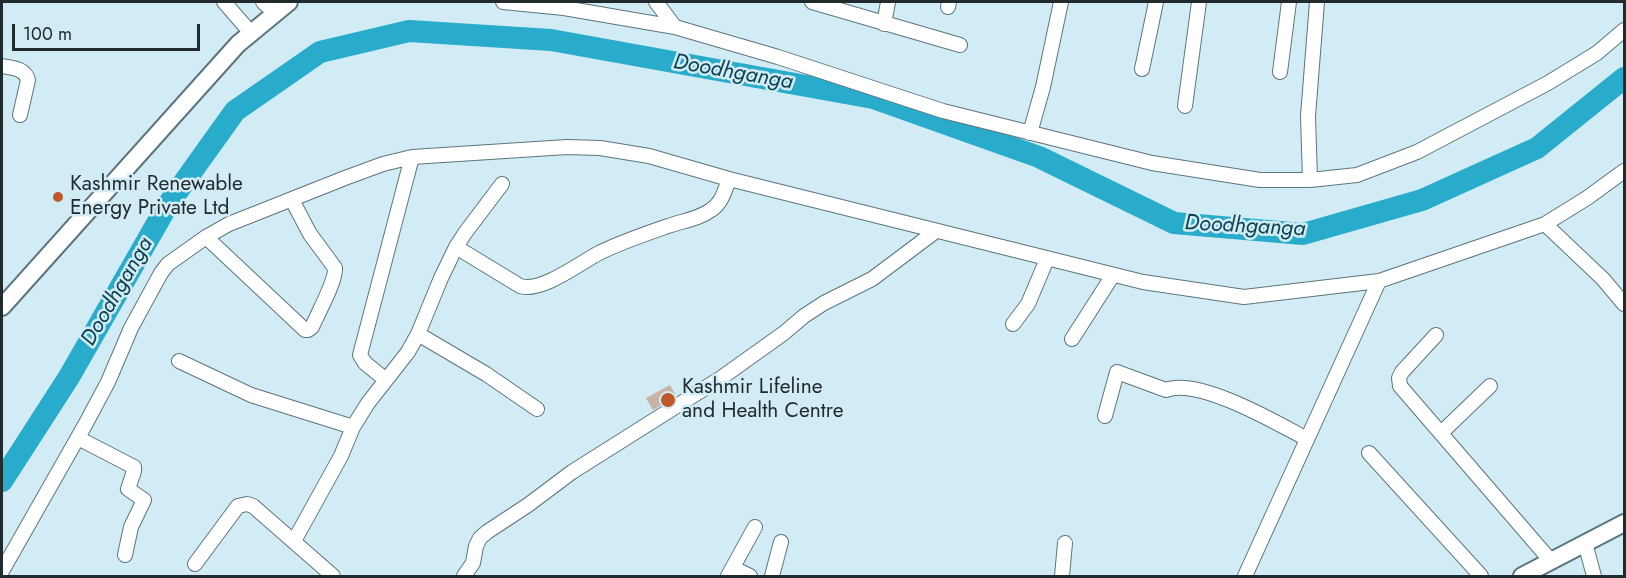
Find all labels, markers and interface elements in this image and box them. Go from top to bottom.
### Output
scale bar [15,12,202,50]
text: 100 m [23,21,72,47]
water label: Doodhganga [671,49,795,97]
place label: Kashmir Renewable Energy Private Ltd [70,172,243,222]
marker: Kashmir Renewable Energy Private Ltd [51,190,65,204]
water label: Doodhganga [1184,211,1306,243]
water label: Doodhganga [76,233,160,351]
place label: Kashmir Lifeline and Health Centre [682,375,843,425]
marker: Kashmir Lifeline and Health Centre [659,391,677,409]

